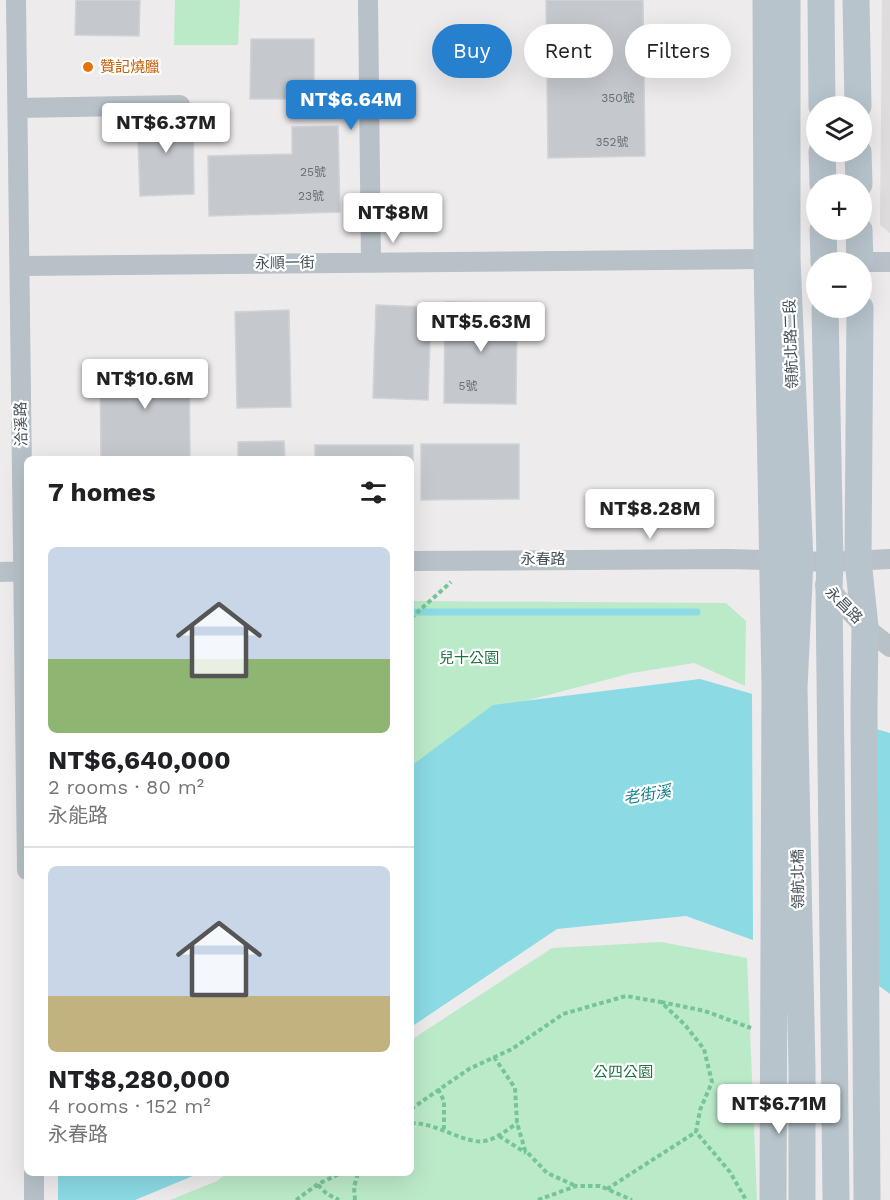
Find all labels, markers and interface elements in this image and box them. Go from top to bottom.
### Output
chip: Buy [432,24,512,78]
chip: Rent [524,24,613,78]
chip: Filters [625,24,731,78]
place label: 贊記燒臘 [100,58,160,76]
marker: 贊記燒臘 [81,60,95,74]
pin: NT$6.64M [289,80,413,131]
text: NT$6.64M [300,87,402,111]
house number: 350號 [601,91,635,105]
map controls [806,96,872,318]
button: layers [806,96,872,162]
pin: NT$6.37M [104,103,228,154]
text: NT$6.37M [116,110,216,134]
house number: 352號 [596,135,628,149]
house number: 25號 [300,165,326,179]
button: + [806,174,872,240]
house number: 23號 [298,189,324,203]
pin: NT$8M [351,193,435,244]
text: NT$8M [357,200,429,224]
button: − [806,252,872,318]
street label: 永順一街 [255,253,315,273]
street label: 領航北路二段 [780,299,802,389]
pin: NT$5.63M [419,302,543,353]
text: NT$5.63M [431,309,531,333]
pin: NT$10.6M [83,359,207,410]
text: NT$10.6M [96,366,194,390]
house number: 5號 [459,379,477,393]
street label: 洽溪路 [12,401,30,447]
icon: filters [357,476,390,509]
text: 7 homes [48,477,156,507]
pin: NT$8.28M [588,489,712,540]
text: NT$8.28M [599,496,701,520]
street label: 永春路 [520,550,566,568]
street label: 永昌路 [822,583,866,627]
icon: home [165,586,273,694]
park label: 兒十公園 [439,649,499,667]
text: NT$6,640,000 [48,745,231,775]
text: 2 rooms · 80 m² [48,775,204,799]
water label: 老街溪 [622,781,674,808]
text: 永能路 [48,803,108,827]
street label: 領航北橋 [788,849,808,909]
icon: home [165,905,273,1013]
park label: 公四公園 [593,1063,653,1081]
text: NT$8,280,000 [48,1064,230,1094]
pin: NT$6.71M [717,1084,841,1135]
text: NT$6.71M [731,1091,827,1115]
text: 4 rooms · 152 m² [48,1094,211,1118]
text: 永春路 [48,1122,108,1146]

